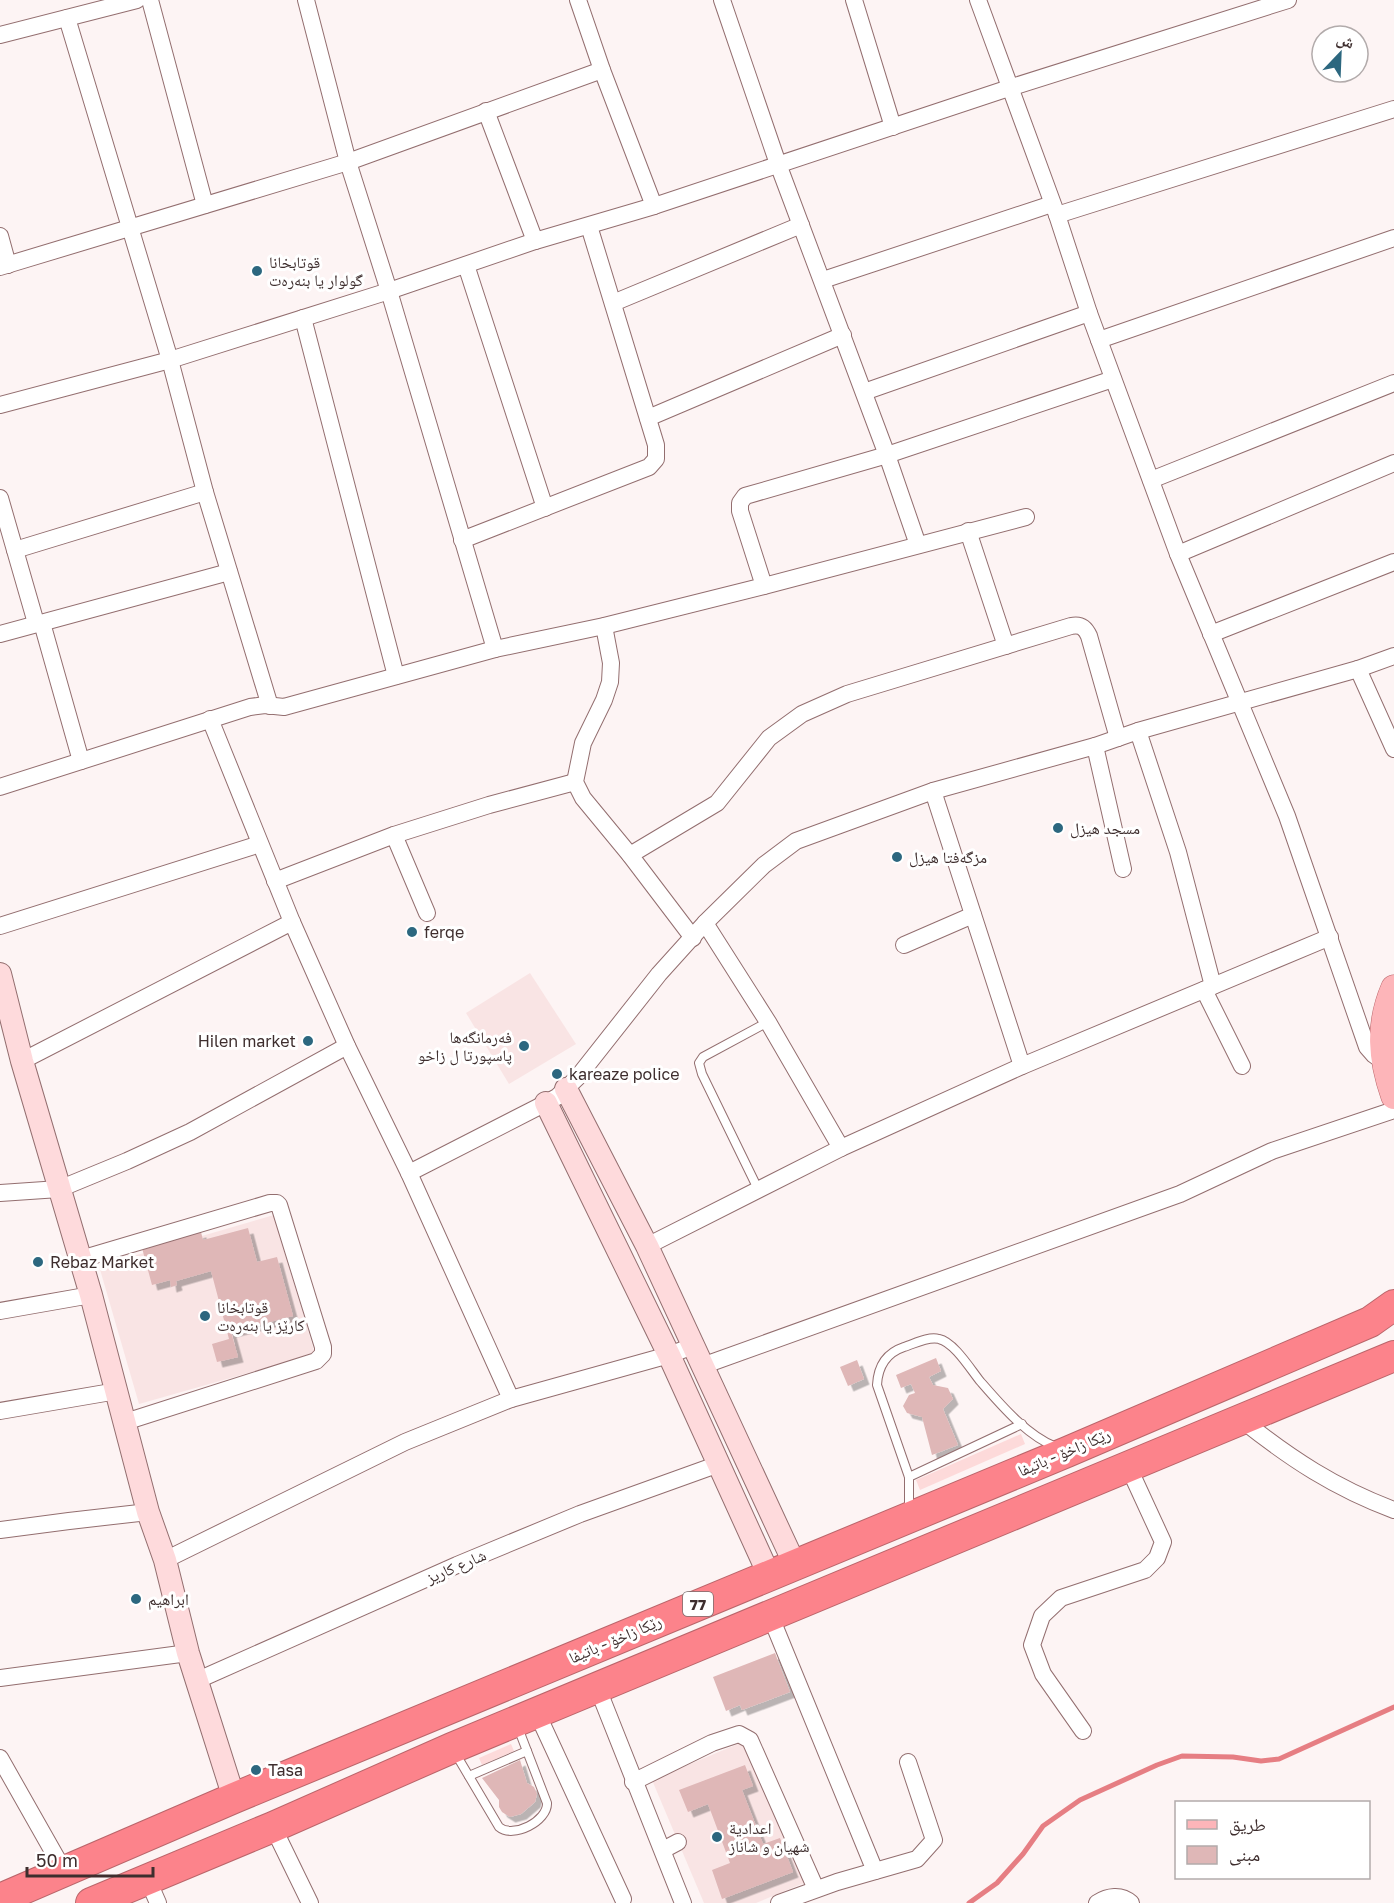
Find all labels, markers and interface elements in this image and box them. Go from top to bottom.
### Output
north arrow [1310,24,1370,84]
text: ش [1334,28,1358,53]
place label: قوتابخانا گولوار یا بنەرەت [269,252,363,290]
marker: قوتابخانا گولوار یا بنەرەت [250,264,264,278]
place label: مسجد هيزل [1070,818,1140,839]
marker: مسجد هيزل [1051,821,1065,835]
place label: مزگەفتا هیزل [909,847,987,868]
marker: مزگەفتا هیزل [890,850,904,864]
place label: ferqe [424,922,464,942]
marker: ferqe [405,925,419,939]
place label: فەرمانگەها پاسپورتا ل زاخو [418,1027,512,1066]
place label: Hilen market [198,1031,296,1051]
marker: Hilen market [301,1034,315,1048]
marker: فەرمانگەها پاسپورتا ل زاخو [517,1039,531,1053]
place label: kareaze police [569,1064,680,1084]
marker: kareaze police [550,1067,564,1081]
place label: Rebaz Market [50,1252,154,1272]
marker: Rebaz Market [31,1255,45,1269]
place label: قوتابخانا کارێز یا بنەرەت [217,1297,305,1335]
marker: قوتابخانا کارێز یا بنەرەت [198,1309,212,1323]
street label: رێکا زاخۆ - باتیفا [1015,1424,1113,1480]
street label: شارع كاريز [422,1544,489,1589]
place label: ابراهيم [148,1589,189,1610]
marker: ابراهيم [129,1592,143,1606]
road number: 77 [683,1592,713,1616]
street label: رێکا زاخۆ - باتیفا [566,1611,664,1667]
place label: Tasa [268,1760,303,1780]
marker: Tasa [249,1763,263,1777]
legend [1175,1801,1370,1879]
text: طريق [1229,1813,1266,1836]
place label: اعدادية شهيان و شاناز [728,1818,810,1857]
marker: اعدادية شهيان و شاناز [710,1830,724,1844]
scale bar [27,1840,153,1878]
text: مبنى [1229,1843,1260,1866]
text: 50 m [36,1849,78,1871]

